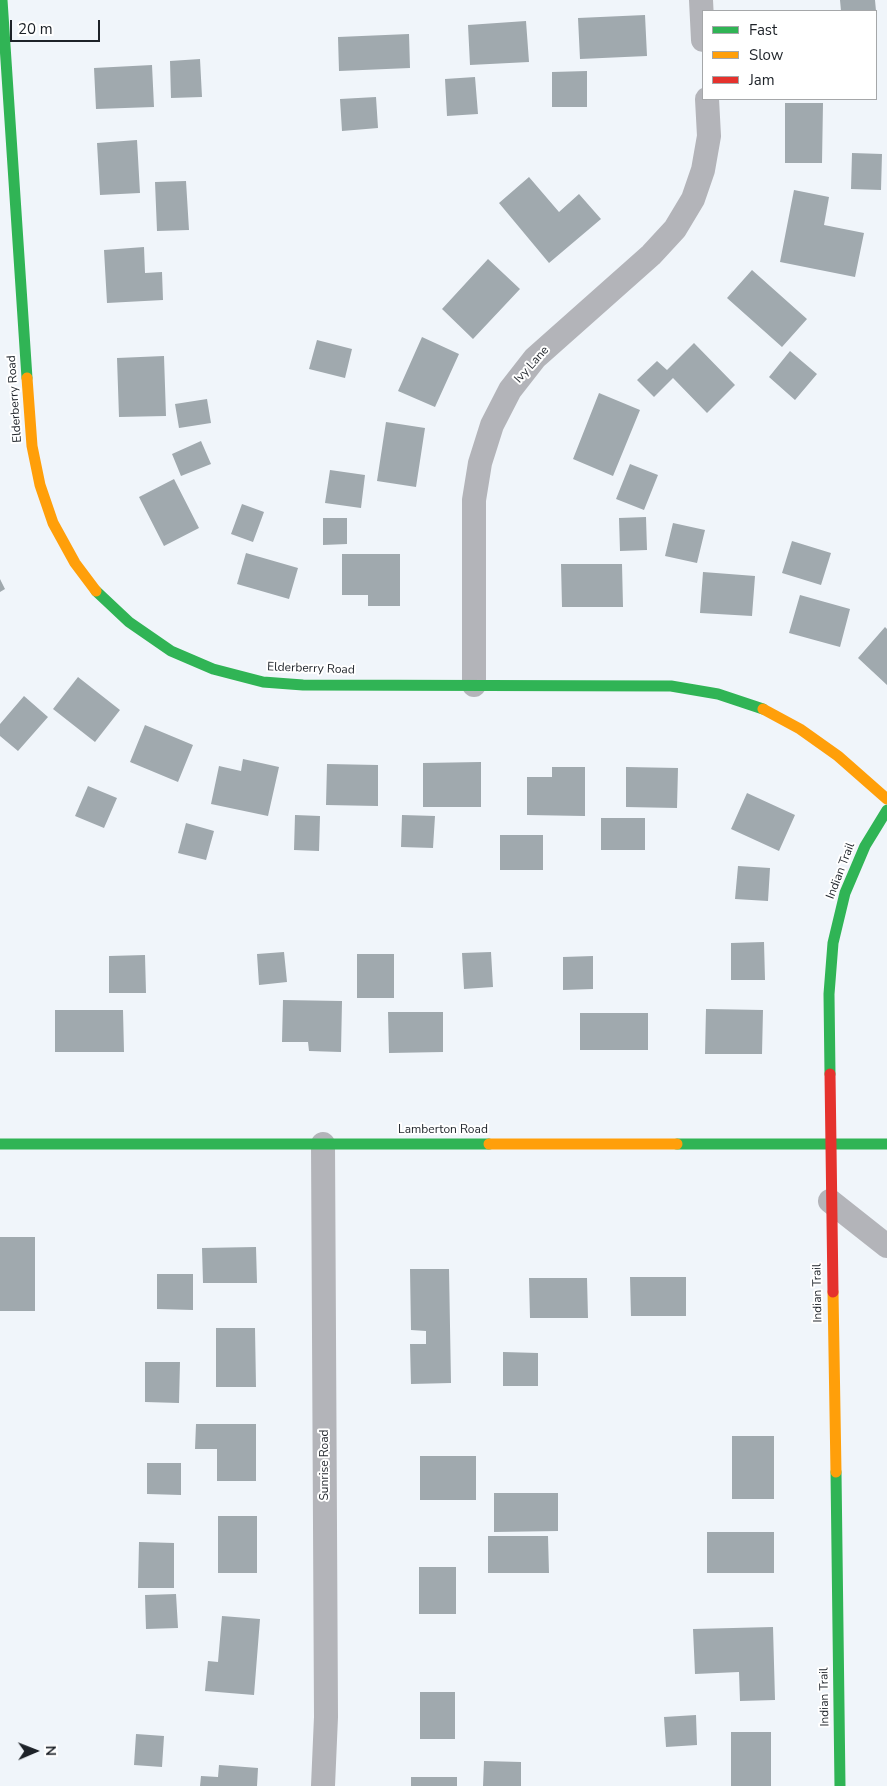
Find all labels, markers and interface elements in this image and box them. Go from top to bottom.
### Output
scale bar [12,10,102,42]
legend [702,10,877,100]
text: 20 m [18,19,53,39]
text: Fast [749,20,777,40]
text: Slow [749,45,783,65]
text: Jam [749,70,775,90]
street label: Ivy Lane [512,344,552,386]
street label: Elderberry Road [5,355,25,443]
street label: Elderberry Road [267,660,355,678]
street label: Indian Trail [824,841,858,901]
street label: Lamberton Road [398,1123,488,1137]
street label: Indian Trail [810,1263,826,1323]
street label: Sunrise Road [318,1429,332,1501]
street label: Indian Trail [817,1667,833,1727]
north arrow [10,1726,60,1776]
text: N [41,1745,60,1756]

